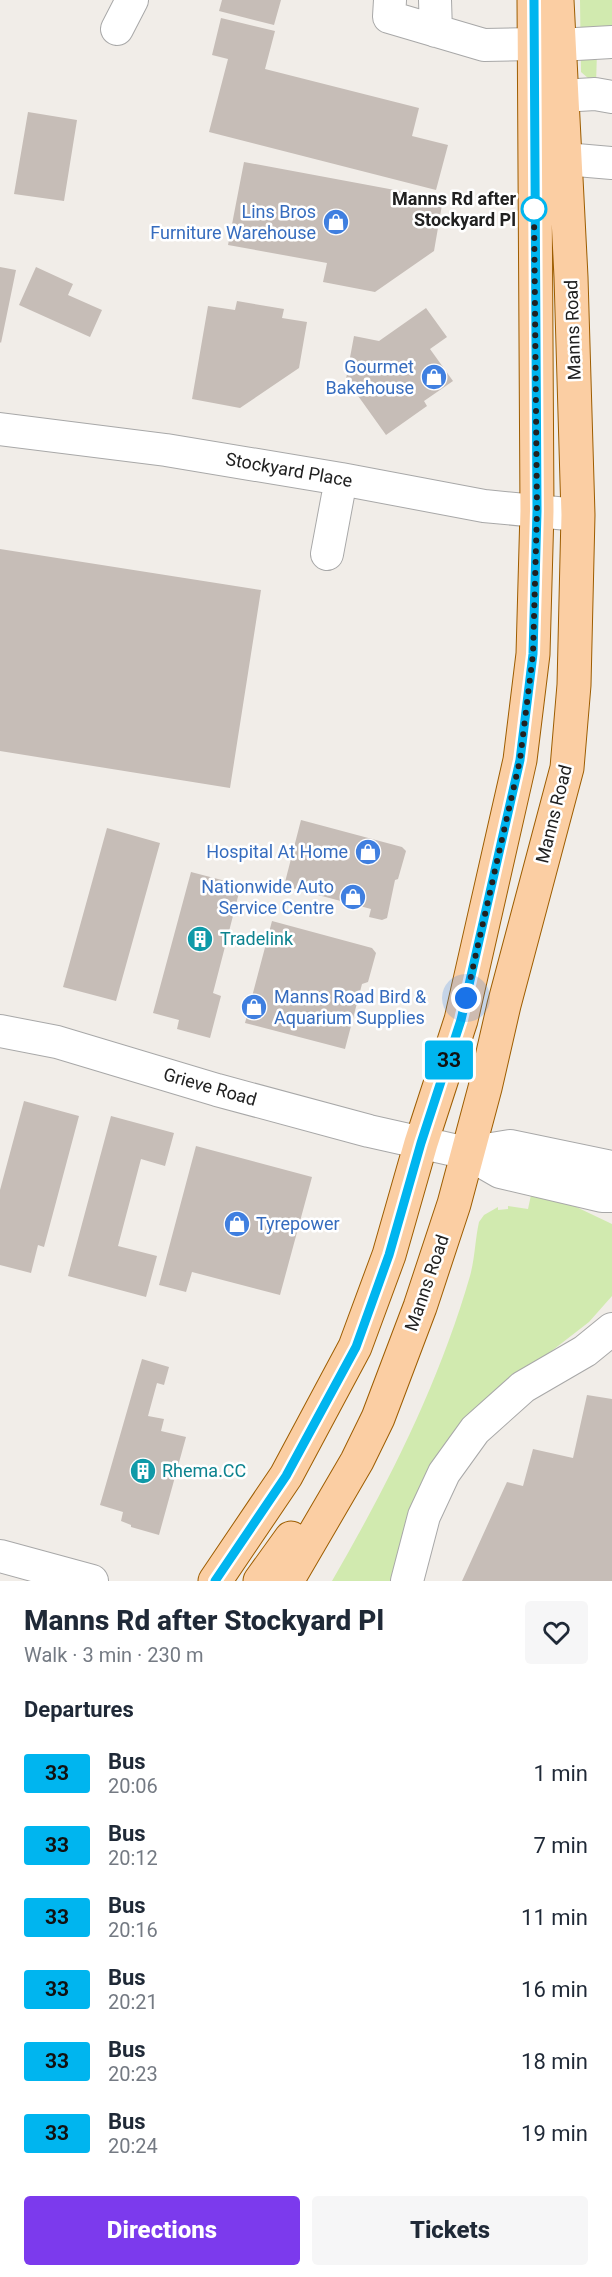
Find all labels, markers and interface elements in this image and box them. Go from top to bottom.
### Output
place label: Manns Rd after Stockyard Pl [392,188,516,230]
marker: Manns Rd after Stockyard Pl [521,196,547,222]
place label: Lins Bros Furniture Warehouse [150,201,316,243]
shop icon: Lins Bros Furniture Warehouse [321,207,351,237]
street label: Manns Road [560,279,585,381]
place label: Gourmet Bakehouse [326,356,414,398]
shop icon: Gourmet Bakehouse [419,362,449,392]
street label: Stockyard Place [224,448,354,491]
street label: Manns Road [531,763,576,865]
shop icon: Hospital At Home [353,837,383,867]
place label: Hospital At Home [206,841,348,862]
place label: Nationwide Auto Service Centre [201,876,334,918]
shop icon: Nationwide Auto Service Centre [338,882,368,912]
building icon: Tradelink [185,924,215,954]
place label: Tradelink [220,928,294,949]
your location [451,983,481,1013]
place label: Manns Road Bird & Aquarium Supplies [274,986,427,1028]
shop icon: Manns Road Bird & Aquarium Supplies [239,992,269,1022]
line badge: 33 [422,1040,476,1080]
text: 33 [437,1048,461,1072]
street label: Grieve Road [161,1063,259,1110]
shop icon: Tyrepower [222,1209,252,1239]
place label: Tyrepower [256,1213,340,1234]
street label: Manns Road [400,1232,453,1334]
building icon: Rhema.CC [128,1456,158,1486]
place label: Rhema.CC [162,1460,246,1481]
button: heart [525,1601,588,1664]
text: Manns Rd after Stockyard Pl [24,1604,384,1637]
text: Walk · 3 min · 230 m [24,1643,203,1667]
text: Departures [24,1697,134,1722]
text: Bus [108,1749,146,1774]
text: 33 [45,1761,69,1785]
text: 1 min [533,1761,588,1786]
text: 20:06 [108,1774,158,1798]
text: Bus [108,1821,146,1846]
text: 33 [45,1833,69,1857]
text: 7 min [533,1833,588,1858]
text: 20:12 [108,1846,158,1870]
text: Bus [108,1893,146,1918]
text: 33 [45,1905,69,1929]
text: 11 min [521,1905,588,1930]
text: 20:16 [108,1918,158,1942]
text: Bus [108,1965,146,1990]
text: 33 [45,1977,69,2001]
text: 16 min [521,1977,588,2002]
text: 20:21 [108,1990,158,2014]
text: Bus [108,2037,146,2062]
text: 33 [45,2049,69,2073]
text: 18 min [521,2049,588,2074]
text: 20:23 [108,2062,158,2086]
text: Bus [108,2109,146,2134]
text: 33 [45,2121,69,2145]
text: 19 min [521,2121,588,2146]
text: 20:24 [108,2134,158,2158]
button: Directions [24,2196,300,2265]
button: Tickets [312,2196,588,2265]

